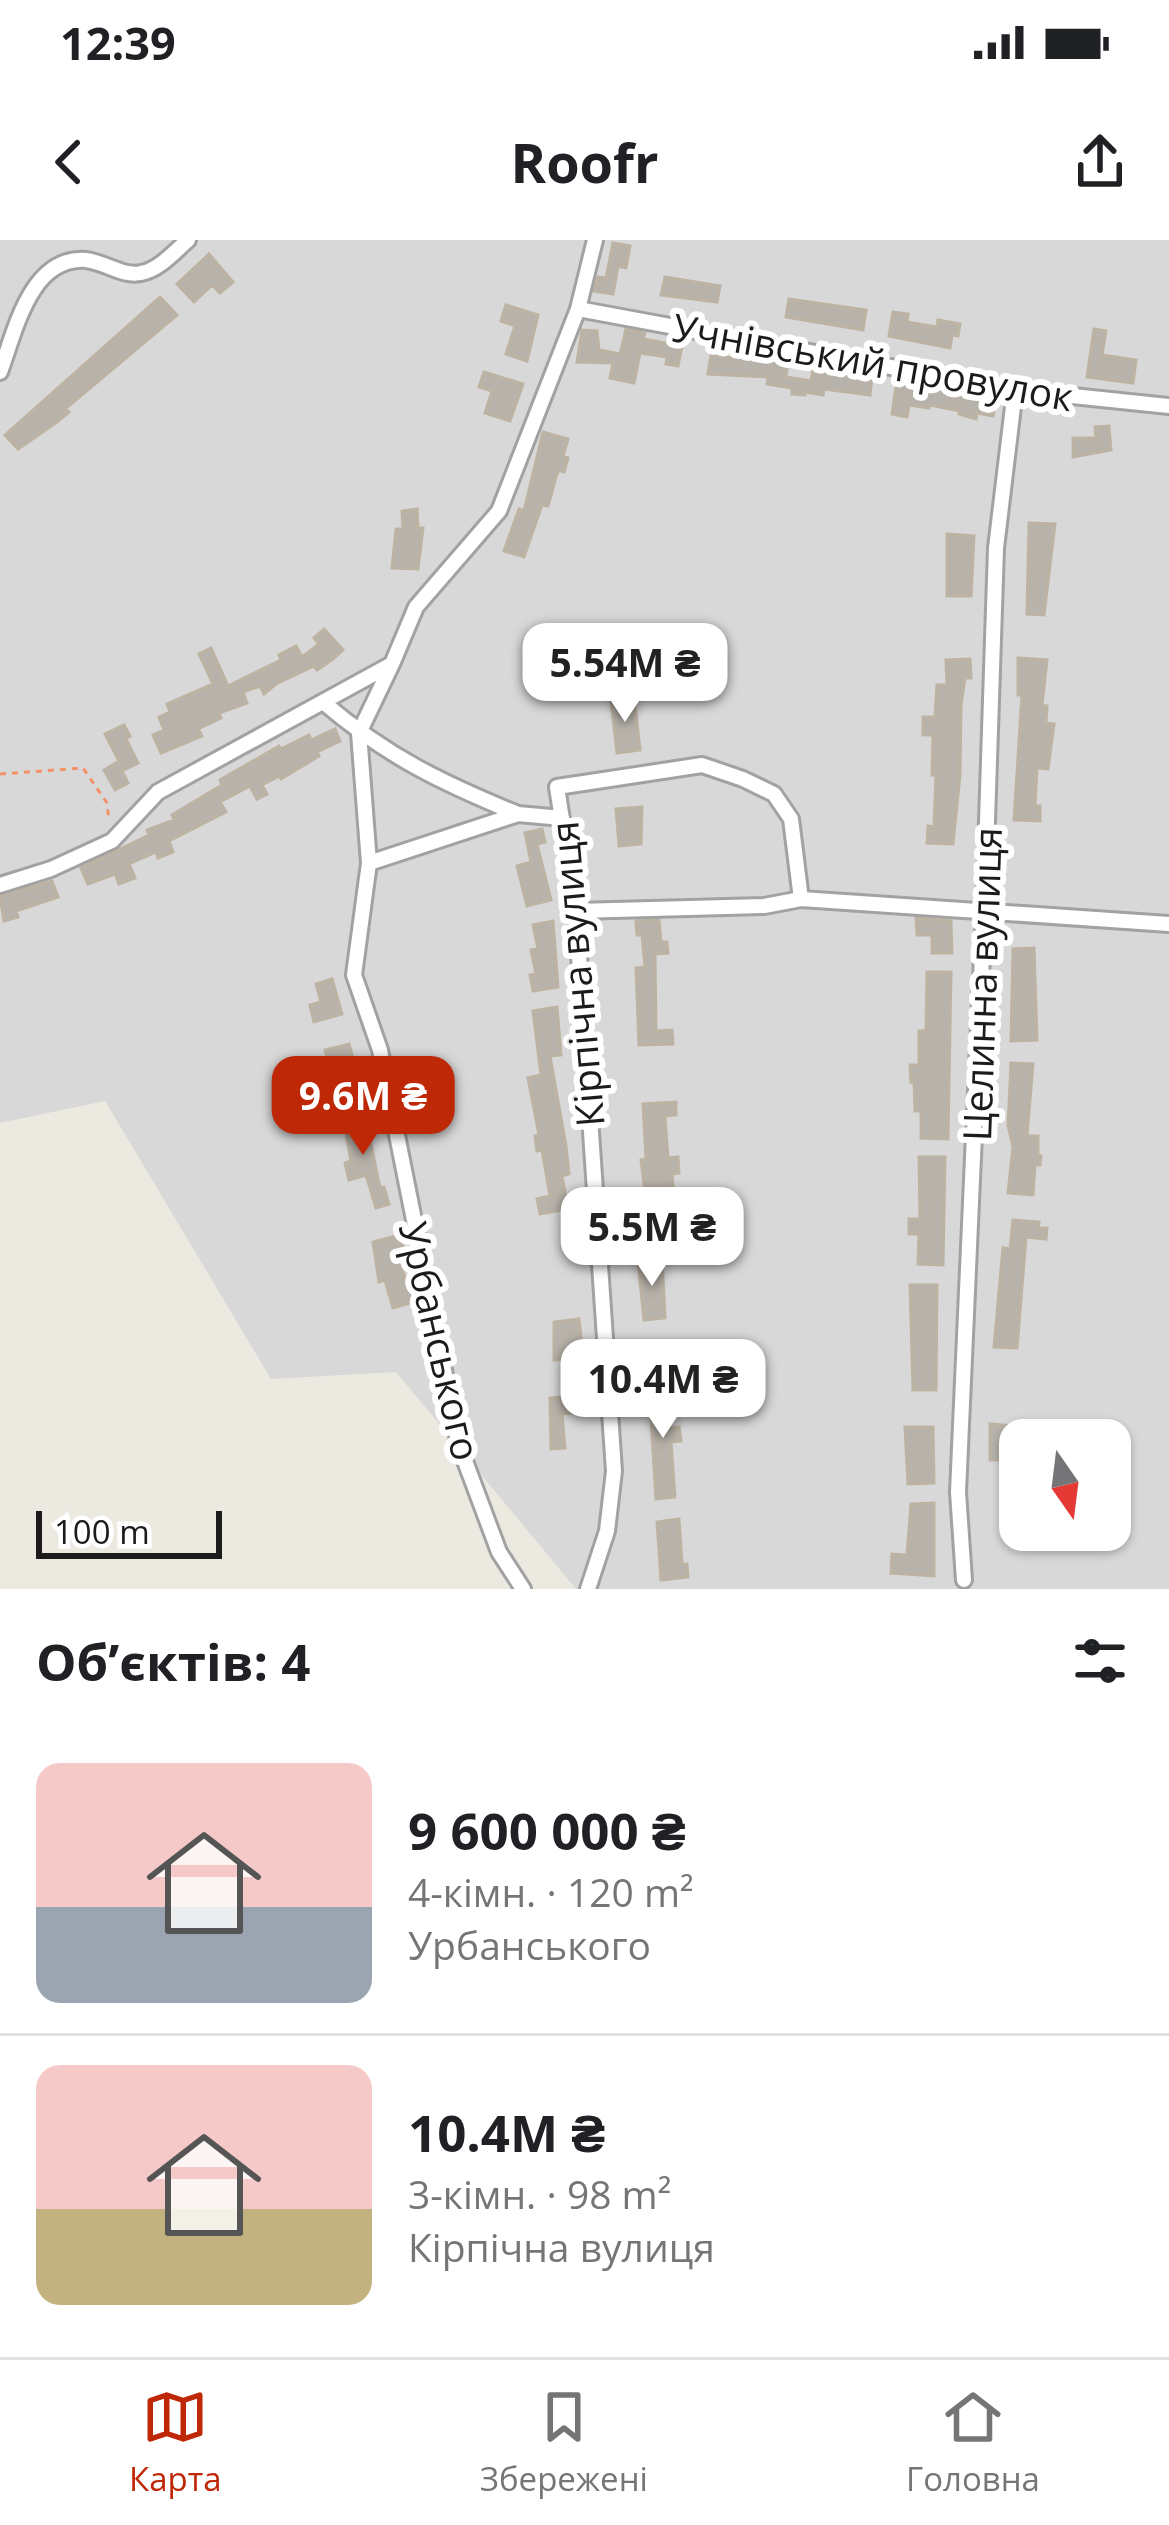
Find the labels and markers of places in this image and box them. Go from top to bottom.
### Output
pin: 5.54M ₴ [514,623,736,725]
pin: 9.6M ₴ [265,1056,461,1158]
pin: 5.5M ₴ [554,1187,750,1289]
pin: 10.4M ₴ [552,1339,774,1441]

